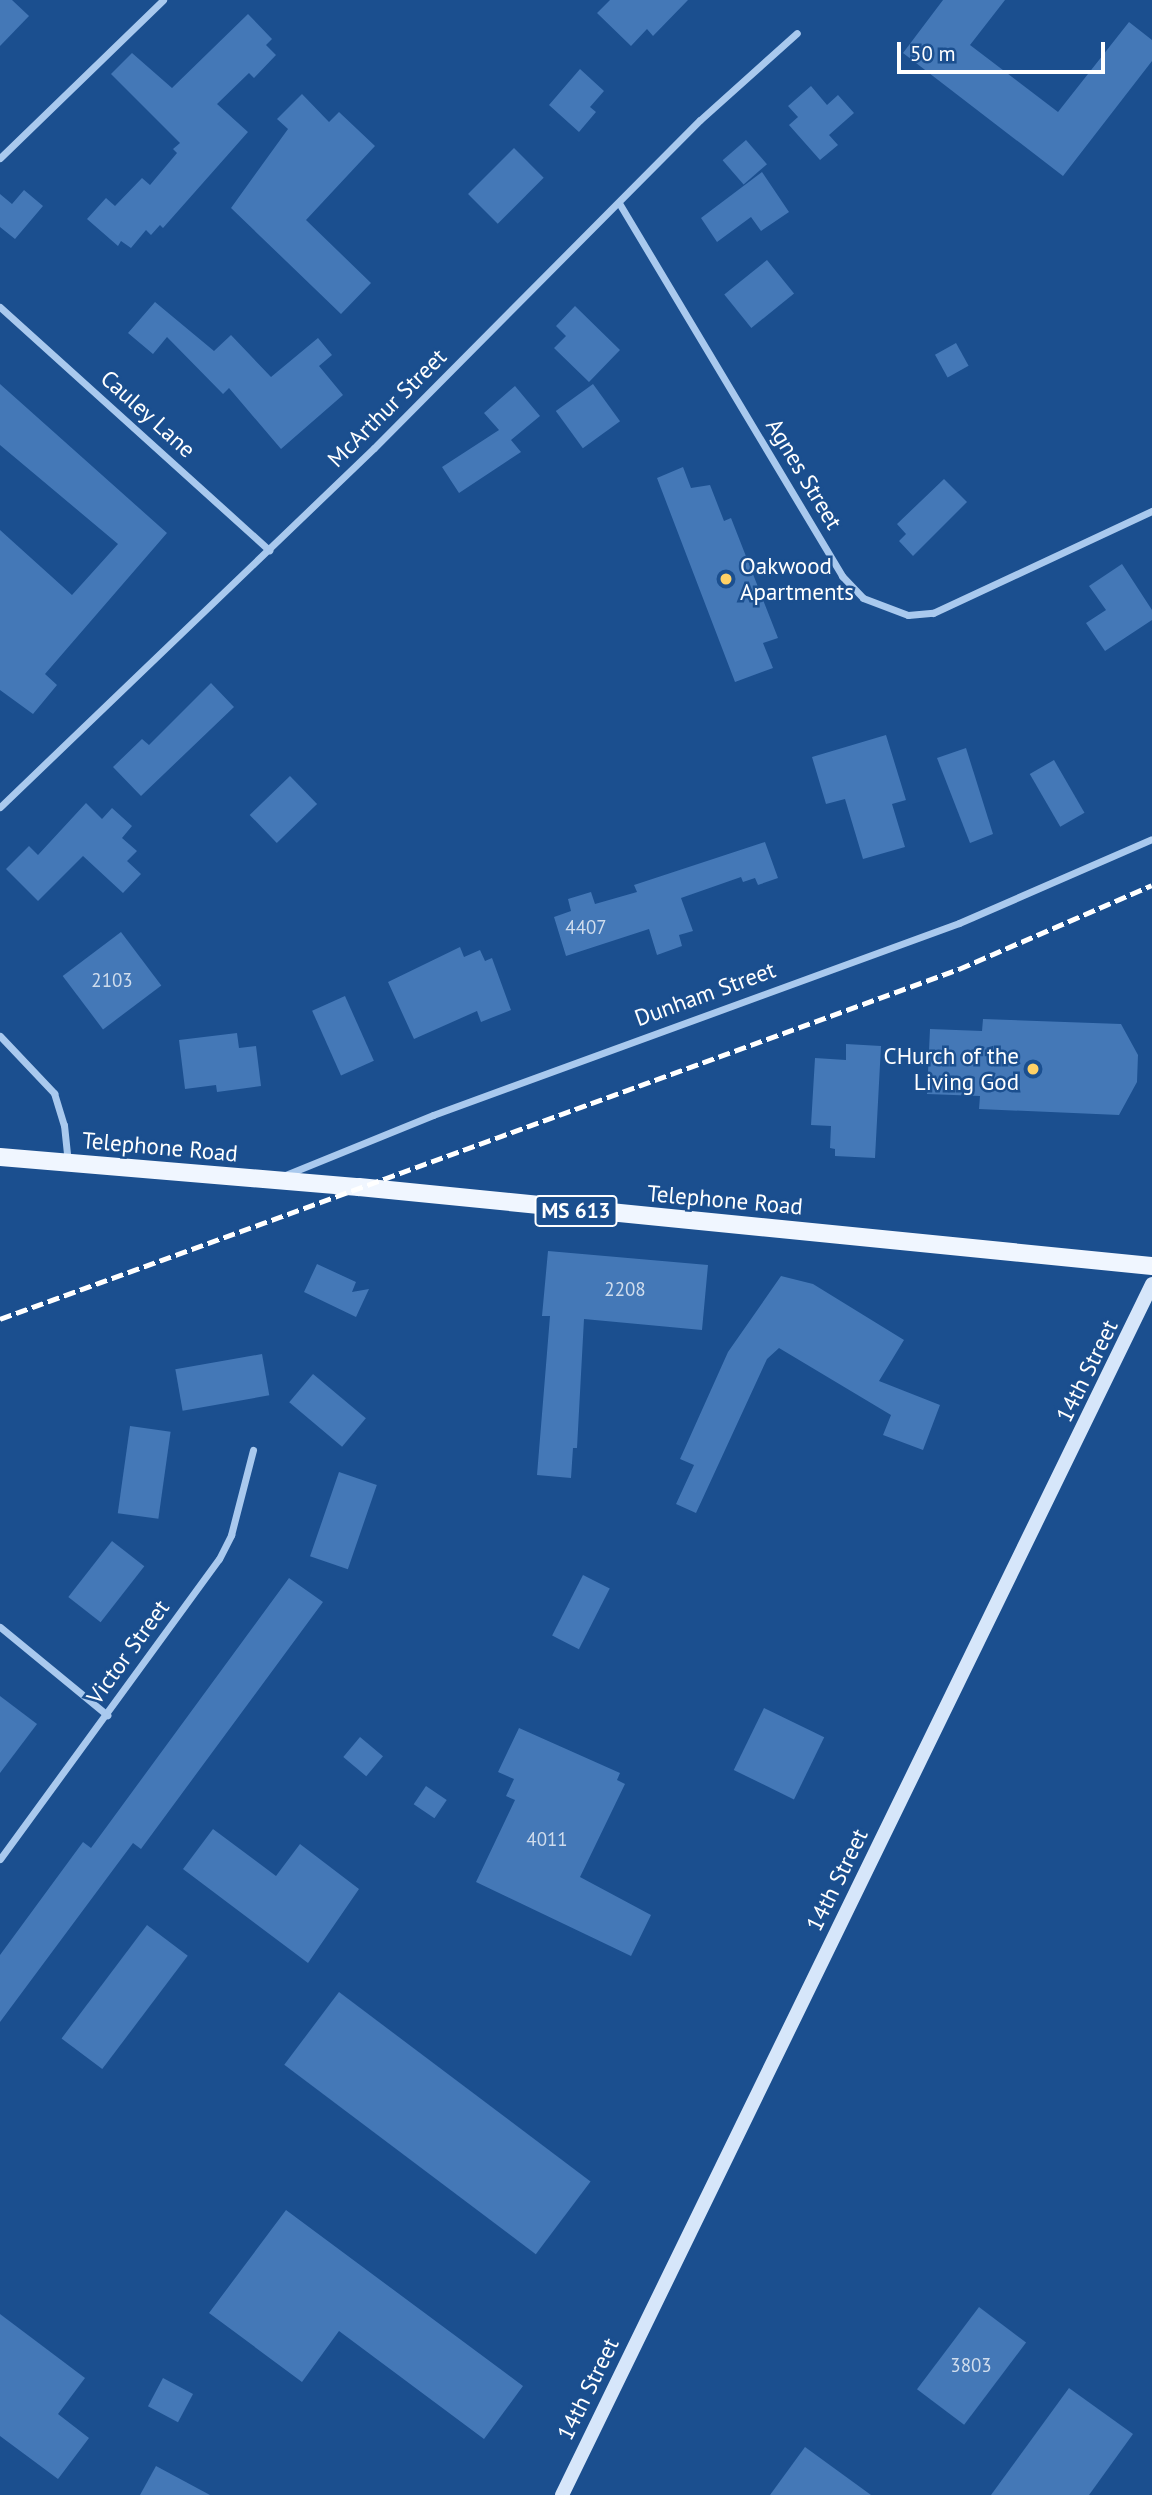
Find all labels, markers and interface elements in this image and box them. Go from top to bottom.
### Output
scale bar [900,28,1108,72]
text: 50 m [910,40,956,67]
street label: McArthur Street [322,343,452,473]
street label: Cauley Lane [95,364,201,464]
street label: Agnes Street [760,414,848,534]
place label: Oakwood Apartments [740,552,854,606]
marker: Oakwood Apartments [718,571,734,587]
house number: 4407 [565,917,607,939]
street label: Dunham Street [631,956,779,1032]
house number: 2103 [91,970,133,992]
place label: CHurch of the Living God [884,1042,1019,1096]
marker: CHurch of the Living God [1025,1061,1041,1077]
street label: Telephone Road [81,1126,239,1168]
street label: Telephone Road [646,1179,804,1221]
road number: MS 613 [534,1194,618,1228]
house number: 2208 [604,1279,646,1301]
street label: 14th Street [1050,1315,1124,1427]
street label: Victor Street [81,1594,175,1710]
street label: 14th Street [800,1824,874,1936]
house number: 4011 [526,1829,568,1851]
street label: 14th Street [551,2333,625,2445]
house number: 3803 [950,2355,992,2377]

